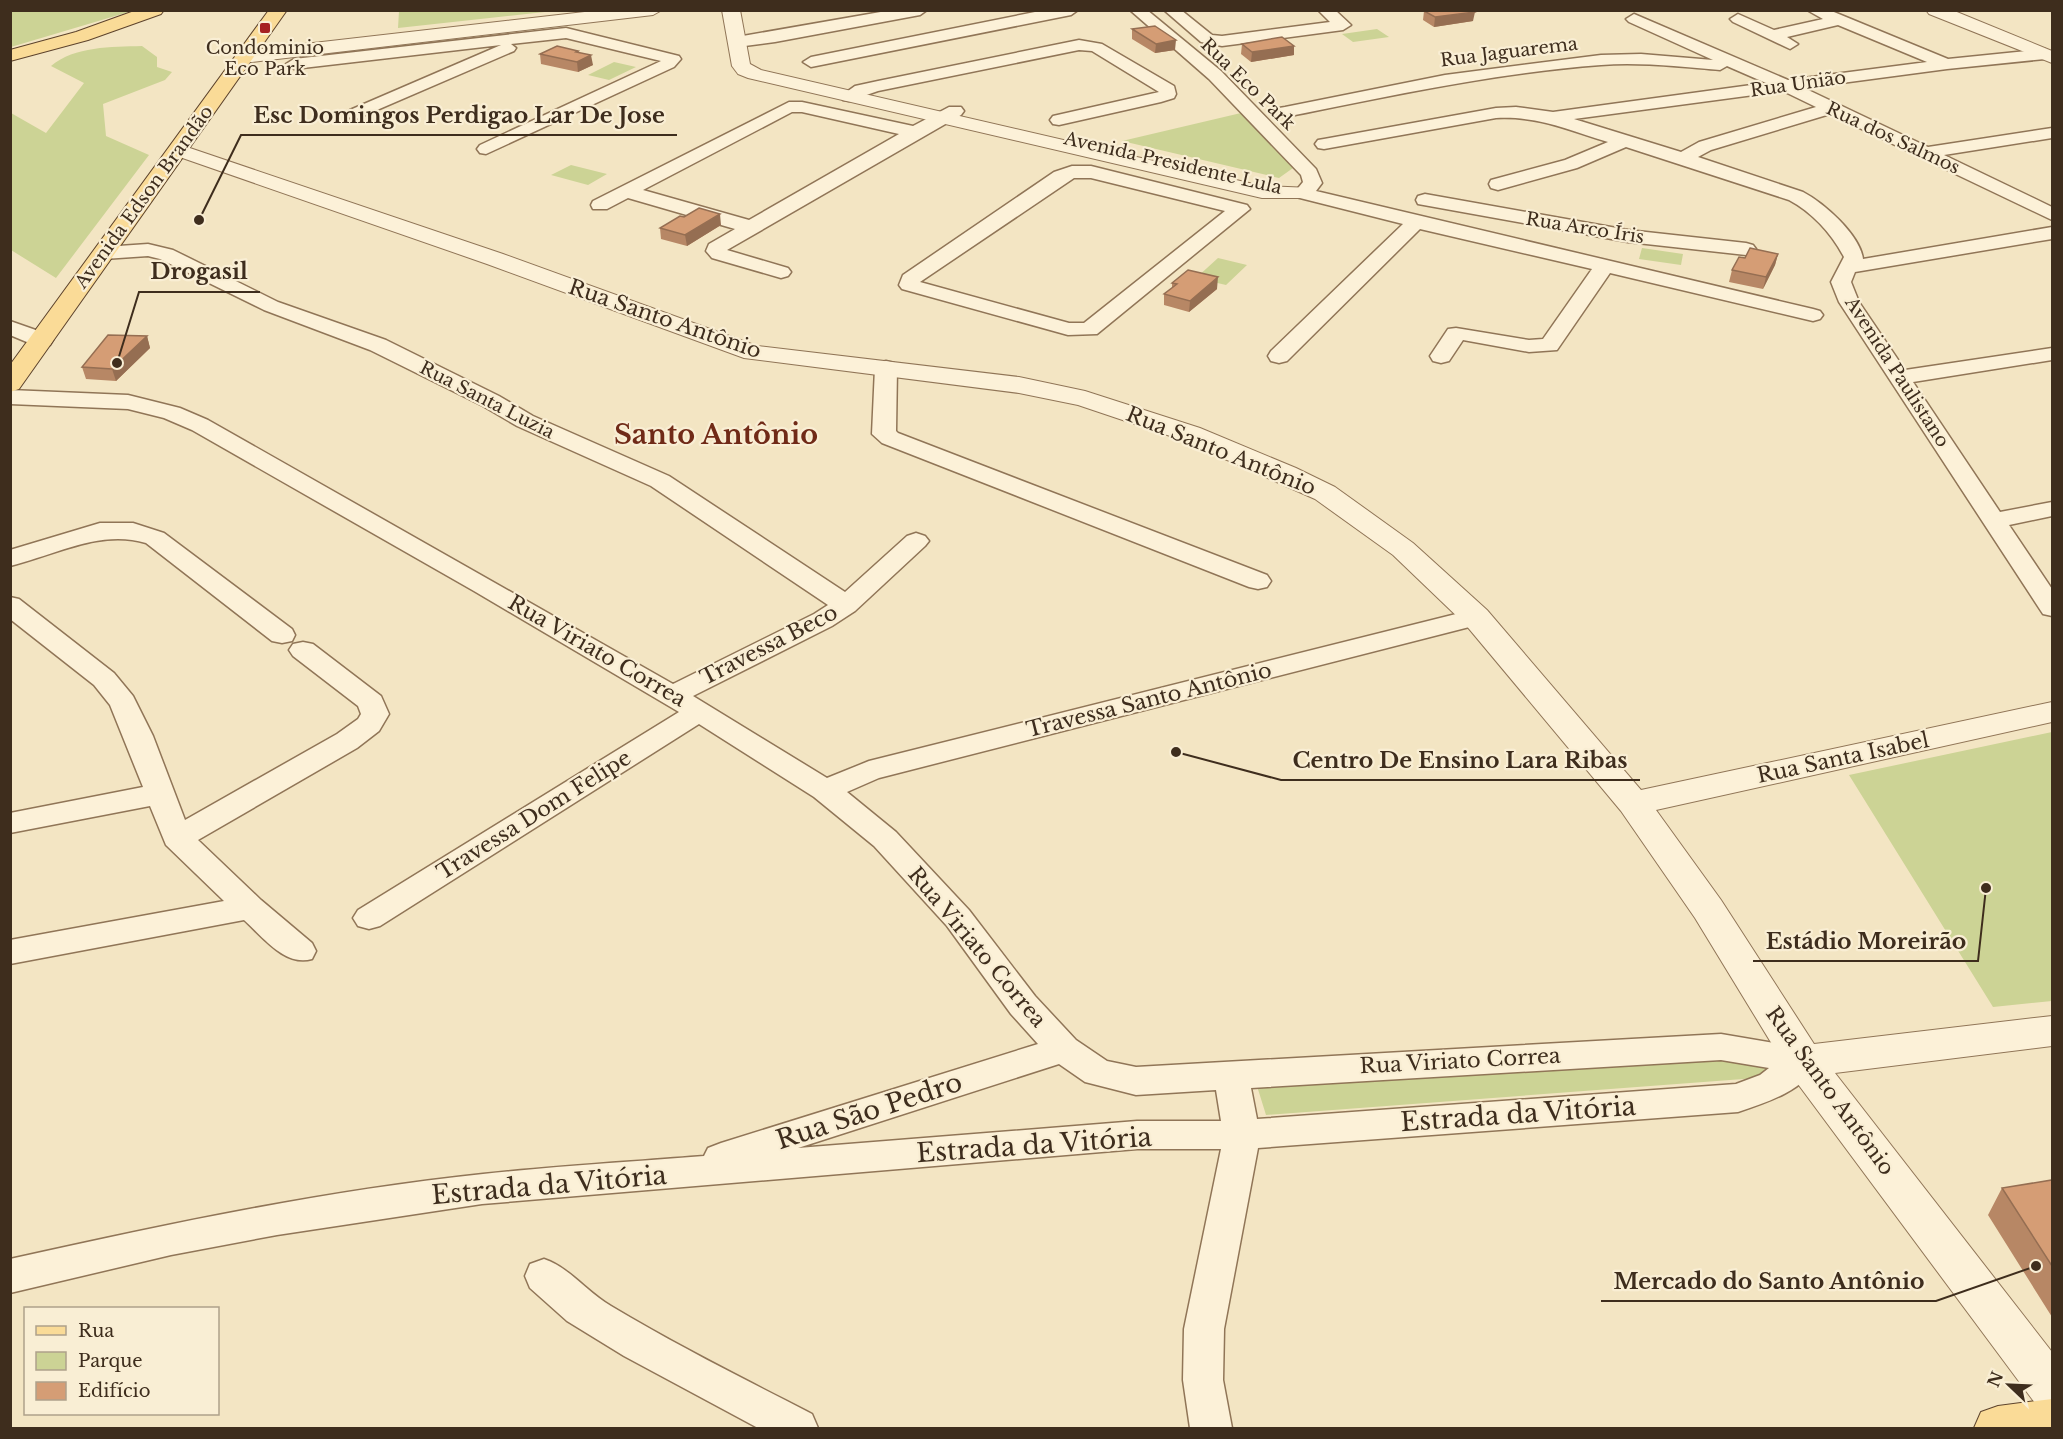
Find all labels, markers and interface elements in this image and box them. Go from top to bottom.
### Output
marker: Condominio Eco Park [258,21,272,35]
street label: Rua Eco Park [1196,33,1300,135]
street label: Rua Jaguarema [1439,33,1579,71]
place label: Condominio Eco Park [206,37,324,80]
street label: Rua União [1749,66,1847,102]
callout: Esc Domingos Perdigao Lar De Jose [241,95,677,135]
street label: Rua dos Salmos [1823,97,1963,179]
street label: Avenida Edson Brandão [70,101,218,294]
text: Esc Domingos Perdigao Lar De Jose [253,102,665,129]
street label: Avenida Presidente Lula [1061,127,1284,199]
street label: Rua Arco Íris [1524,207,1646,248]
callout: Drogasil [139,252,260,292]
text: Drogasil [150,258,248,285]
street label: Rua Santo Antônio [565,274,765,364]
street label: Avenida Paulistano [1840,292,1954,451]
street label: Rua Santa Luzia [416,357,558,443]
street label: Rua Santo Antônio [1122,401,1320,501]
district label: Santo Antônio [614,418,818,451]
street label: Rua Viriato Correa [503,589,691,713]
street label: Travessa Beco [696,599,842,691]
street label: Travessa Santo Antônio [1024,657,1274,743]
street label: Rua Santa Isabel [1754,727,1932,789]
callout: Centro De Ensino Lara Ribas [1281,740,1640,780]
street label: Travessa Dom Felipe [432,745,636,885]
text: Centro De Ensino Lara Ribas [1292,747,1628,774]
street label: Rua Viriato Correa [902,862,1052,1033]
callout: Estádio Moreirão [1753,921,1978,961]
text: Estádio Moreirão [1766,928,1966,955]
street label: Rua Santo Antônio [1760,1002,1900,1180]
street label: Rua Viriato Correa [1359,1043,1561,1079]
street label: Rua São Pedro [772,1066,966,1156]
street label: Estrada da Vitória [1399,1090,1637,1138]
street label: Estrada da Vitória [915,1121,1153,1169]
street label: Estrada da Vitória [430,1159,669,1211]
callout: Mercado do Santo Antônio [1601,1261,1936,1301]
text: Mercado do Santo Antônio [1614,1268,1925,1295]
legend [24,1307,219,1415]
text: Rua [78,1320,114,1342]
text: Parque [78,1350,143,1372]
north arrow [1979,1355,2039,1415]
text: N [1983,1368,2007,1390]
text: Edifício [78,1380,151,1402]

